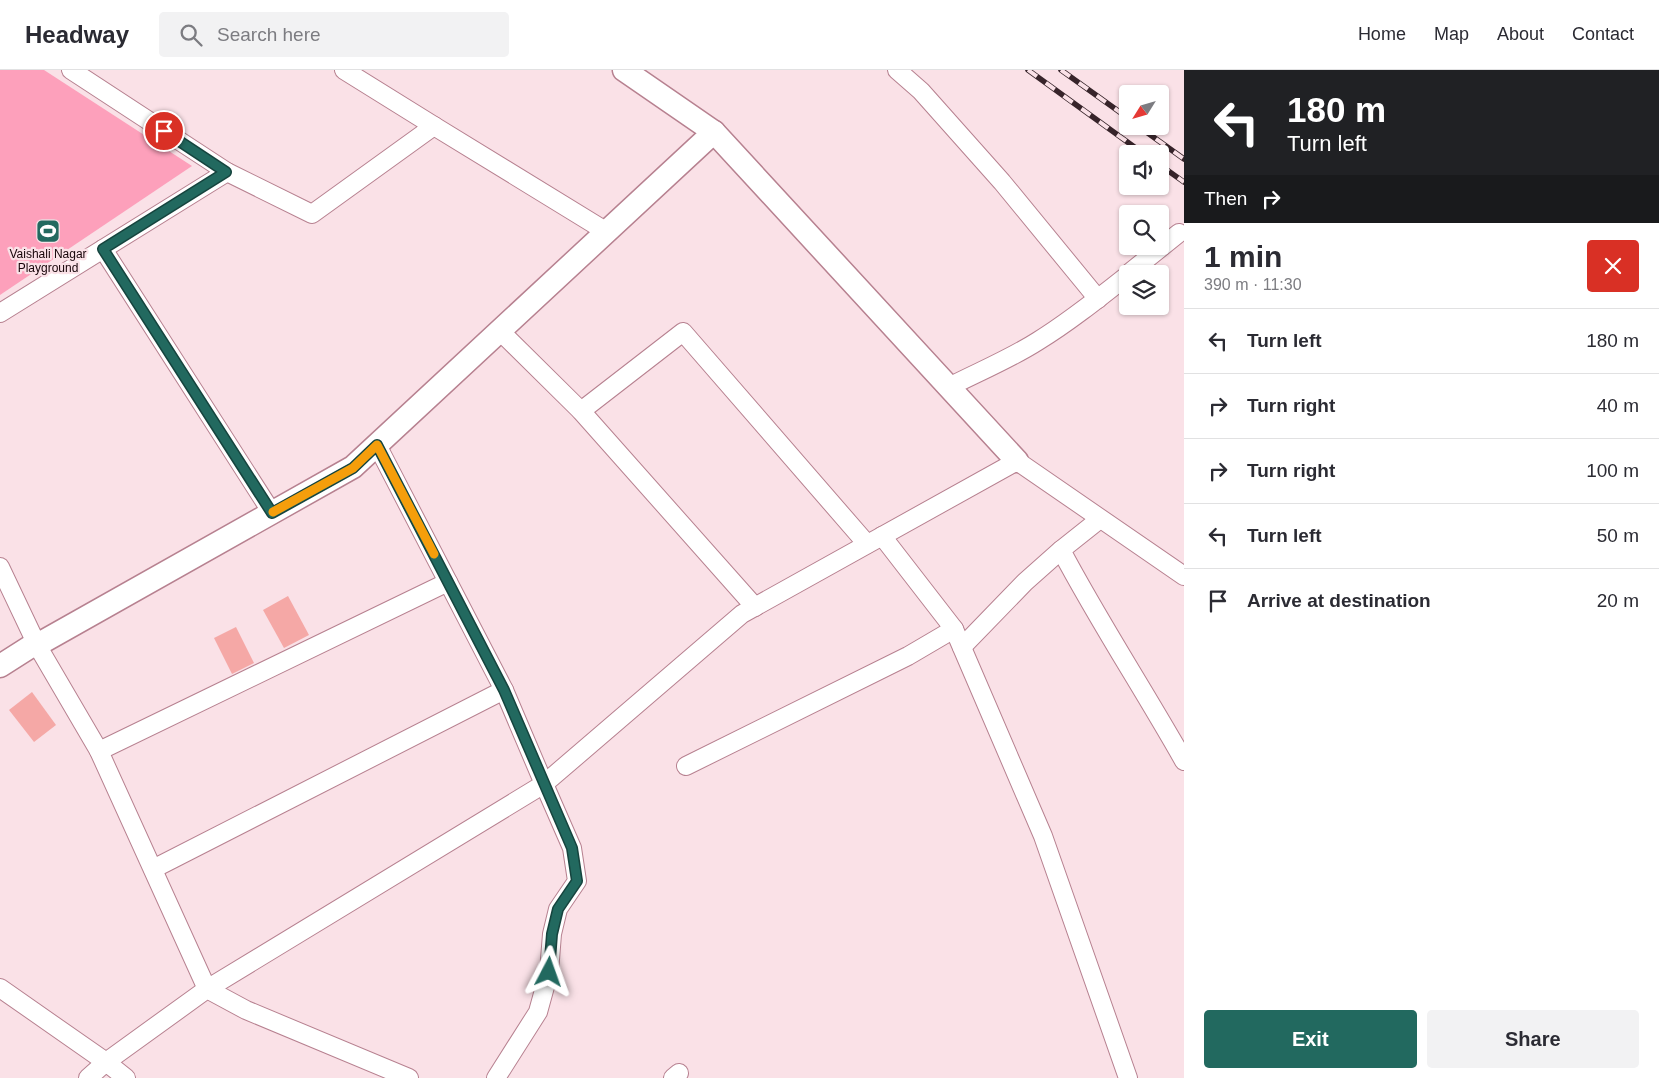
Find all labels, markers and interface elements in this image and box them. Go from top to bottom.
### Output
search box [159,12,509,57]
text: Headway [25,21,129,48]
icon: search [177,21,205,49]
text: Search here [217,24,321,45]
text: Home [1358,24,1406,44]
text: Map [1434,24,1469,44]
text: About [1497,24,1544,44]
text: Contact [1572,24,1634,44]
north arrow [1119,85,1169,135]
map controls [1119,85,1169,315]
icon: left [1204,90,1269,155]
text: 180 m [1287,90,1386,129]
pin [143,110,185,152]
icon: arrive [150,117,178,145]
text: Turn left [1287,131,1367,156]
button: sound [1119,145,1169,195]
icon: right [1257,185,1285,213]
text: Then [1204,188,1247,209]
button: search [1119,205,1169,255]
sports icon: Vaishali Nagar Playground [35,218,61,244]
text: 1 min [1204,240,1282,273]
button: close [1587,240,1639,292]
place label: Vaishali Nagar Playground [9,247,87,275]
button: layers [1119,265,1169,315]
text: 390 m · 11:30 [1204,276,1302,293]
icon: left [1204,327,1232,355]
text: Turn left [1247,330,1322,351]
text: 180 m [1586,330,1639,351]
icon: right [1204,392,1232,420]
text: Turn right [1247,395,1335,416]
text: 40 m [1597,395,1639,416]
icon: right [1204,457,1232,485]
text: Turn right [1247,460,1335,481]
text: 100 m [1586,460,1639,481]
icon: left [1204,522,1232,550]
text: Turn left [1247,525,1322,546]
text: 50 m [1597,525,1639,546]
icon: arrive [1204,587,1232,615]
text: Arrive at destination [1247,590,1431,611]
text: 20 m [1597,590,1639,611]
position arrow [522,945,574,997]
button: Exit [1204,1010,1417,1068]
button: Share [1427,1010,1639,1068]

